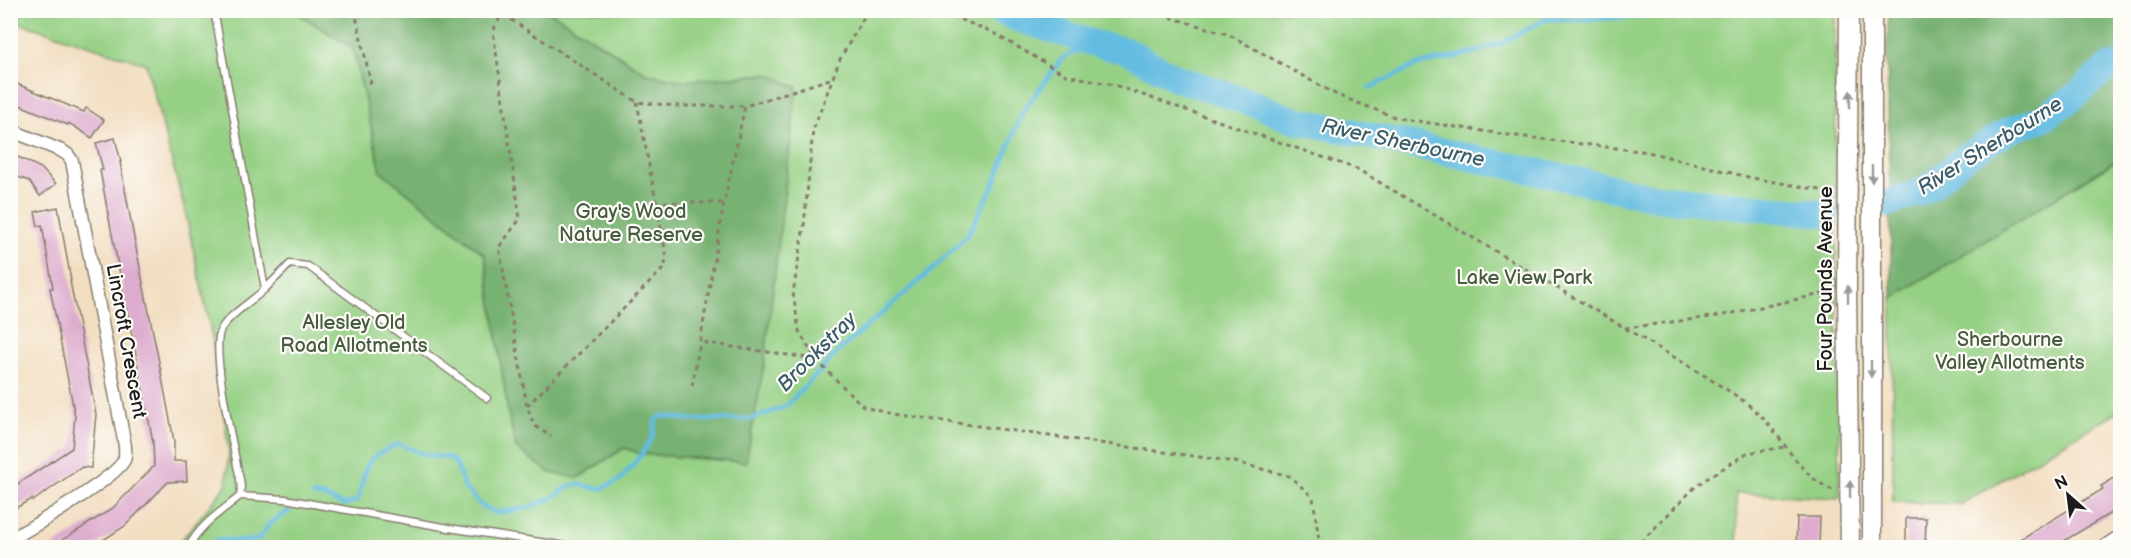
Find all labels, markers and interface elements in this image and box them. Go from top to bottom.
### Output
one-way arrow [1845,90,1854,109]
water label: River Sherbourne [1913,91,2067,201]
water label: River Sherbourne [1319,114,1487,172]
one-way arrow [1867,164,1877,183]
street label: Four Pounds Avenue [1814,186,1838,372]
park label: Gray's Wood Nature Reserve [559,200,703,247]
street label: Lincroft Crescent [101,262,151,420]
park label: Lake View Park [1456,266,1592,290]
one-way arrow [1843,285,1852,304]
water label: Brookstray [772,307,862,397]
park label: Allesley Old Road Allotments [280,311,428,358]
park label: Sherbourne Valley Allotments [1935,328,2085,375]
one-way arrow [1866,359,1876,378]
north arrow [2038,465,2098,525]
text: N [2052,472,2071,494]
one-way arrow [1845,480,1855,499]

